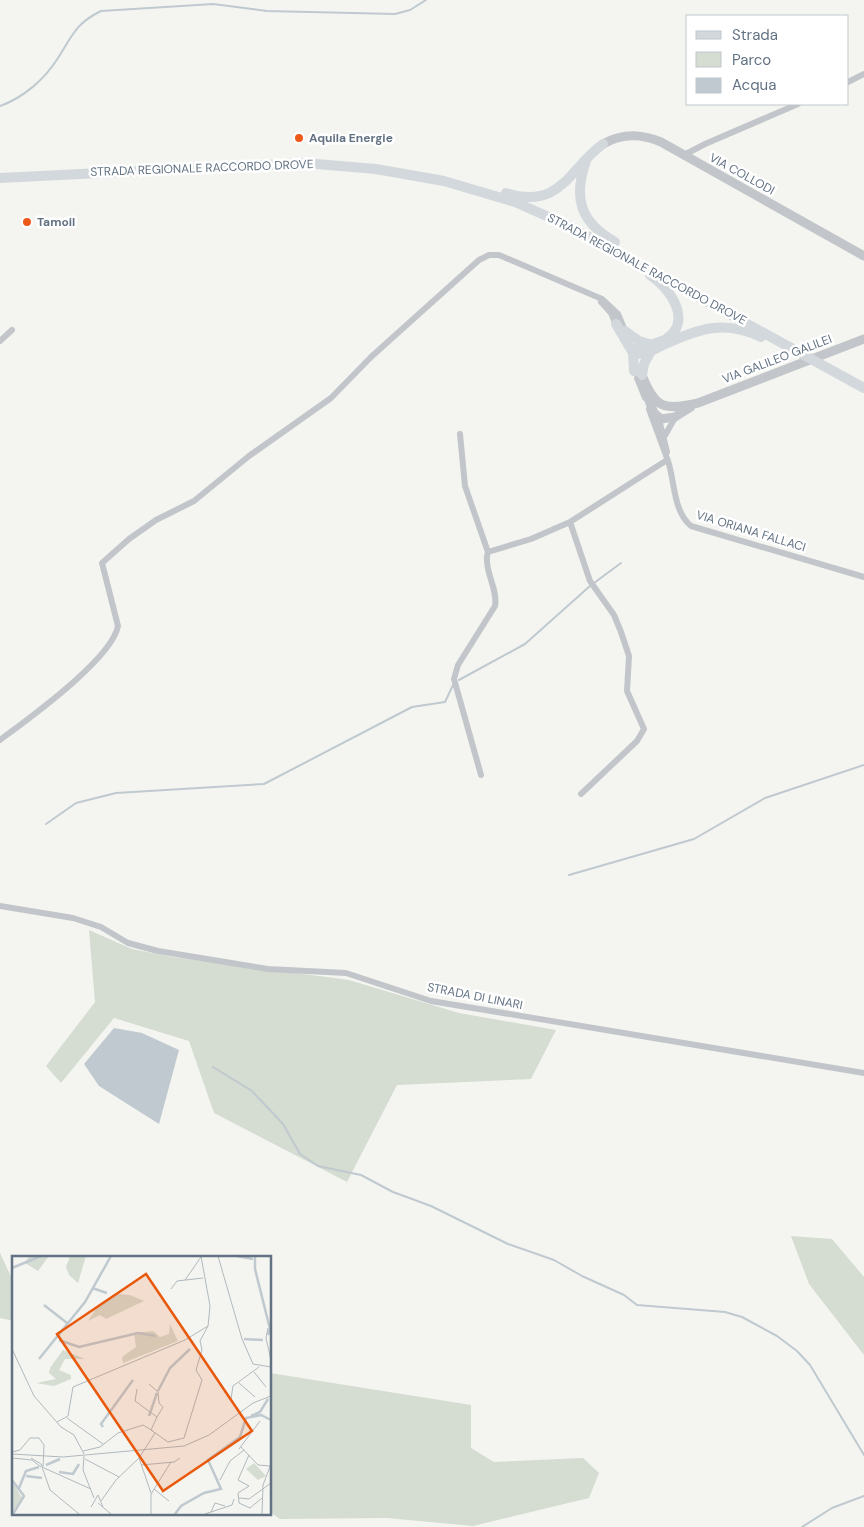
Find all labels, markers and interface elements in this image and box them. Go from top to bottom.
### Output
legend [686,15,849,105]
text: Strada [732,25,778,45]
text: Parco [732,50,771,70]
text: Acqua [732,75,776,95]
place label: Aquila Energie [309,130,393,146]
marker: Aquila Energie [293,132,305,144]
street label: VIA COLLODI [707,150,777,198]
street label: STRADA REGIONALE RACCORDO DROVE [90,156,314,180]
street label: STRADA REGIONALE RACCORDO DROVE [545,210,749,329]
place label: Tamoil [37,214,75,230]
marker: Tamoil [21,216,33,228]
street label: VIA GALILEO GALILEI [720,331,834,387]
street label: VIA ORIANA FALLACI [694,507,808,555]
street label: STRADA DI LINARI [426,979,524,1013]
inset map [12,1256,271,1514]

